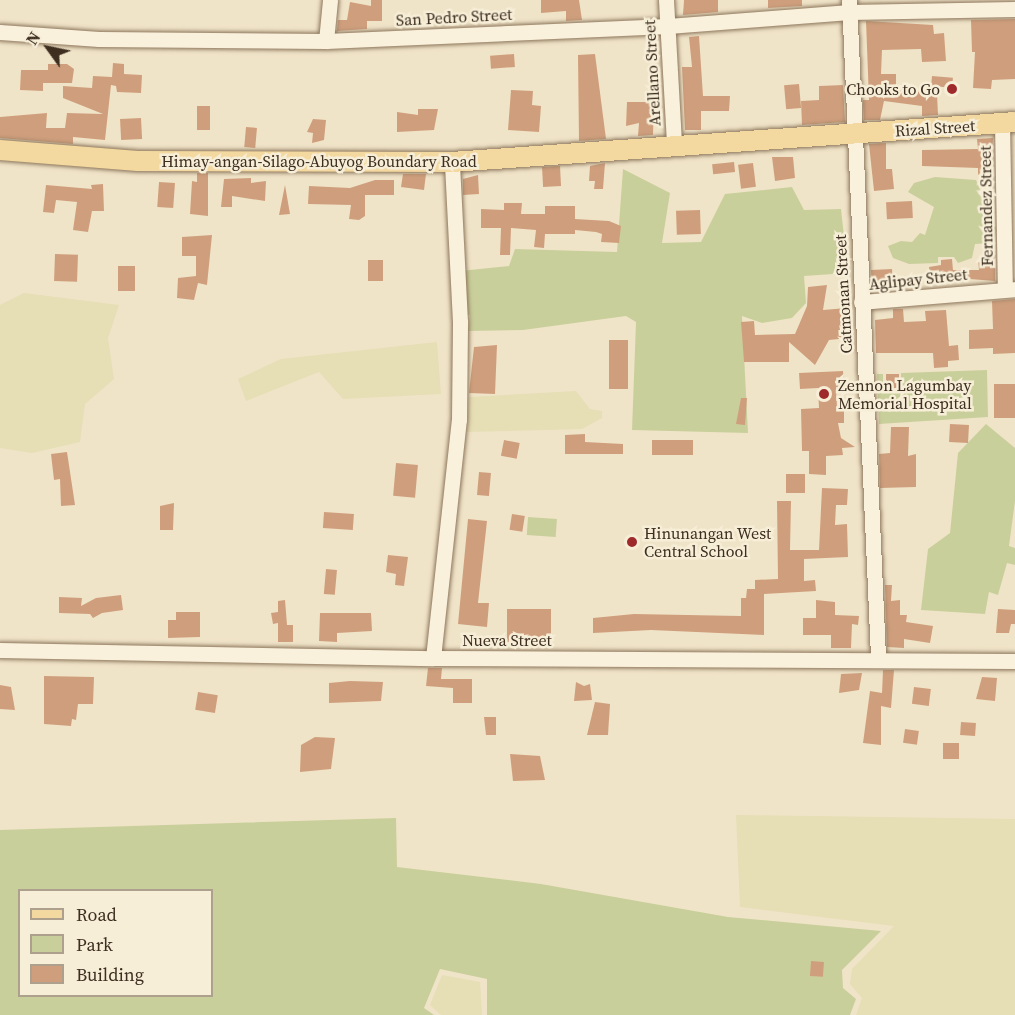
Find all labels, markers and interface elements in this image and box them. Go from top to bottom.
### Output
street label: San Pedro Street [395,4,513,30]
north arrow [18,18,78,78]
street label: Arellano Street [640,19,664,127]
text: N [21,27,45,49]
place label: Chooks to Go [846,79,940,99]
marker: Chooks to Go [945,82,959,96]
street label: Rizal Street [894,116,976,140]
street label: Fernandez Street [975,146,997,266]
street label: Himay-angan-Silago-Abuyog Boundary Road [161,151,477,171]
street label: Catmonan Street [830,234,856,354]
street label: Aglipay Street [868,264,968,294]
place label: Zennon Lagumbay Memorial Hospital [838,375,972,413]
marker: Zennon Lagumbay Memorial Hospital [815,385,833,403]
place label: Hinunangan West Central School [644,523,772,561]
marker: Hinunangan West Central School [625,535,639,549]
street label: Nueva Street [462,630,552,650]
legend [18,889,213,997]
text: Road [76,902,117,927]
text: Park [76,932,113,957]
text: Building [76,962,144,987]

